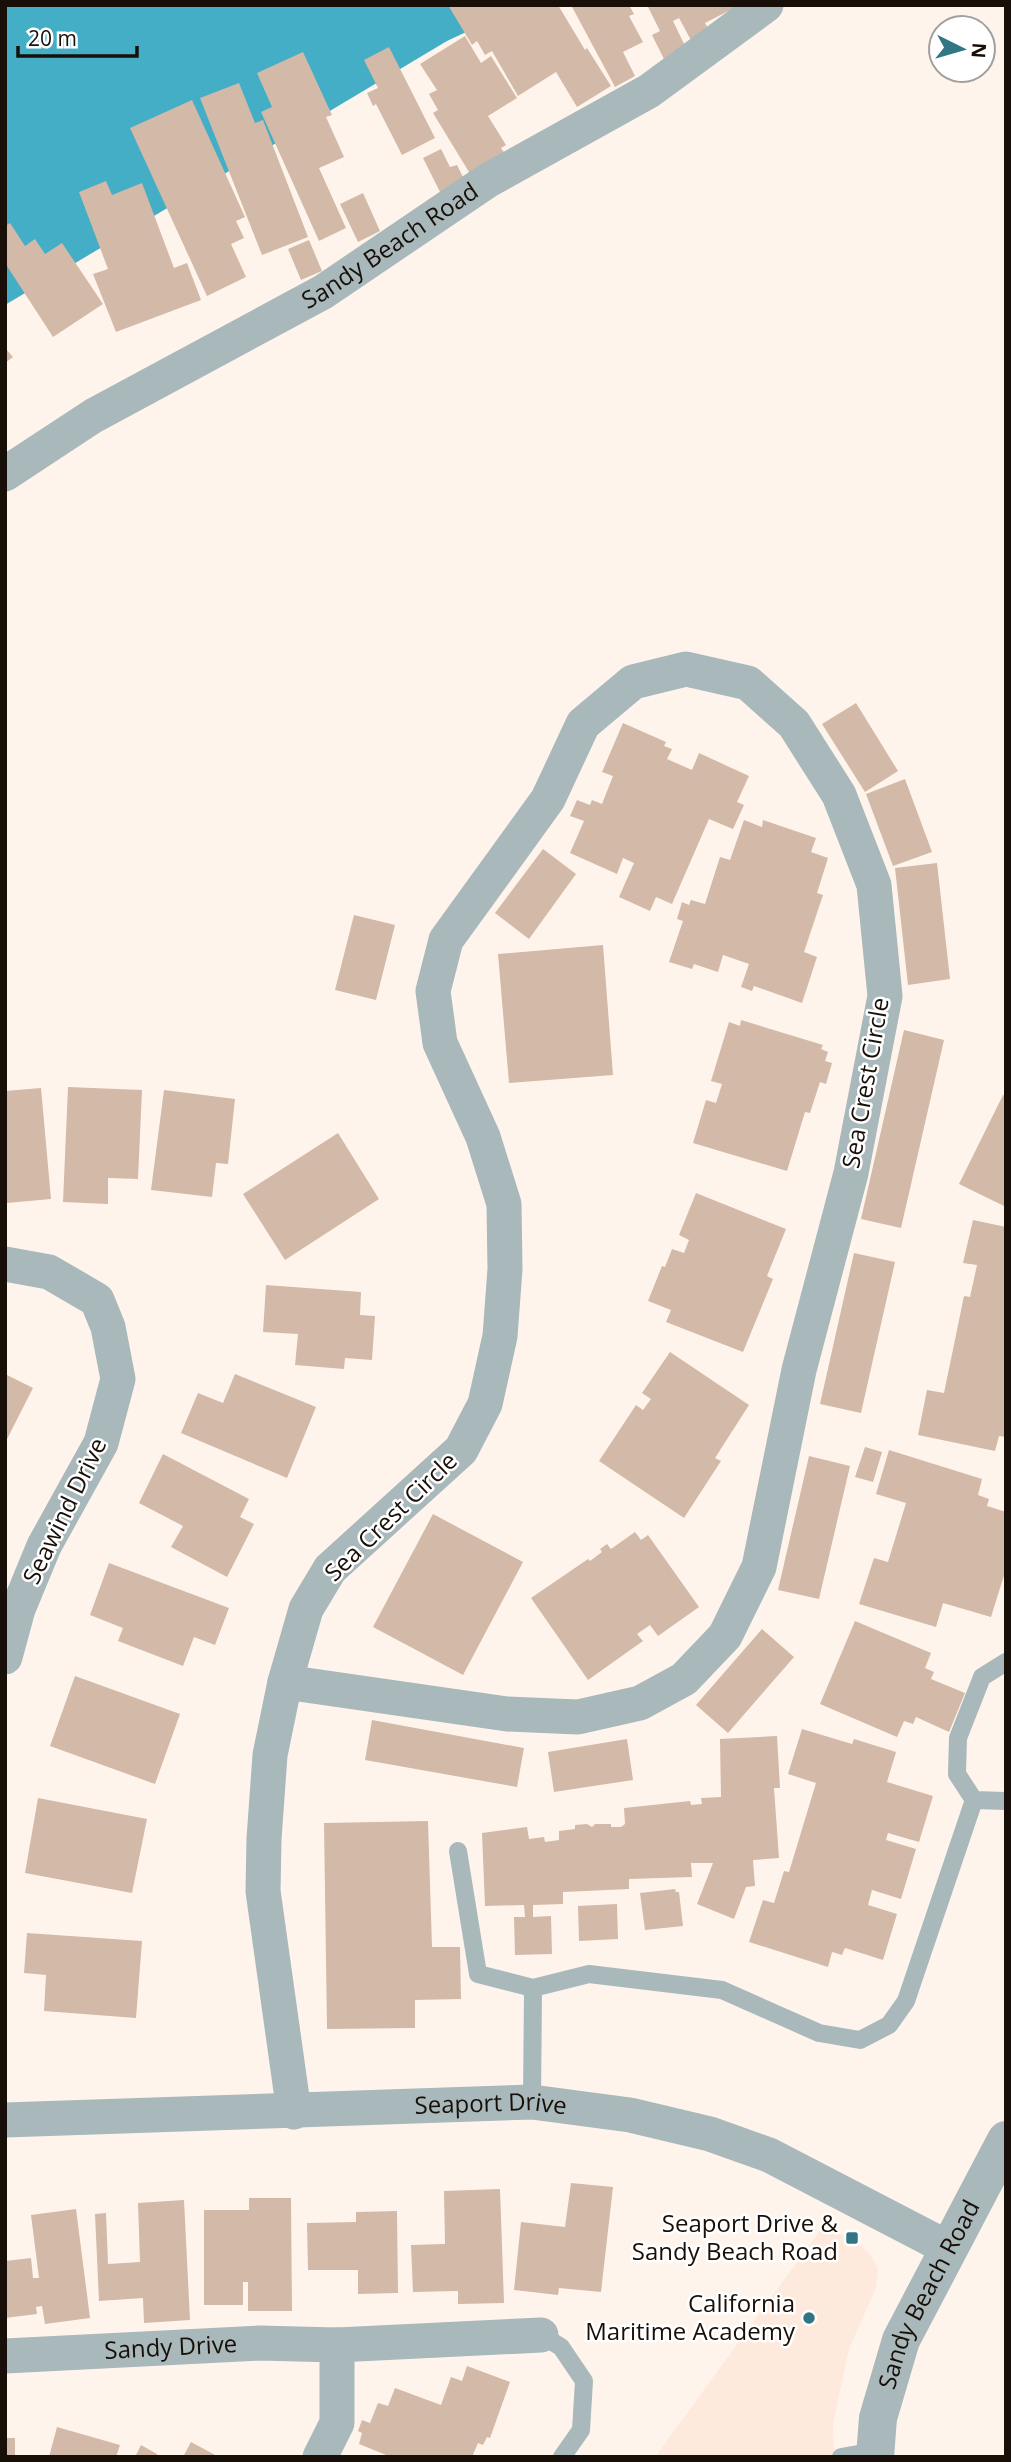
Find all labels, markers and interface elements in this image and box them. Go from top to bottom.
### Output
scale bar [18,14,136,58]
north arrow [927,14,997,84]
text: 20 m [28,24,77,52]
text: N [965,42,993,59]
street label: Sandy Beach Road [295,174,484,316]
street label: Sea Crest Circle [833,995,896,1171]
street label: Seawind Drive [14,1432,113,1589]
street label: Sea Crest Circle [316,1444,464,1588]
street label: Seaport Drive [414,2084,569,2121]
street label: Sandy Beach Road [869,2194,987,2393]
place label: Seaport Drive & Sandy Beach Road [632,2206,839,2267]
marker: Seaport Drive & Sandy Beach Road [844,2230,860,2246]
place label: California Maritime Academy [585,2286,796,2347]
marker: California Maritime Academy [801,2310,817,2326]
street label: Sandy Drive [103,2326,238,2366]

